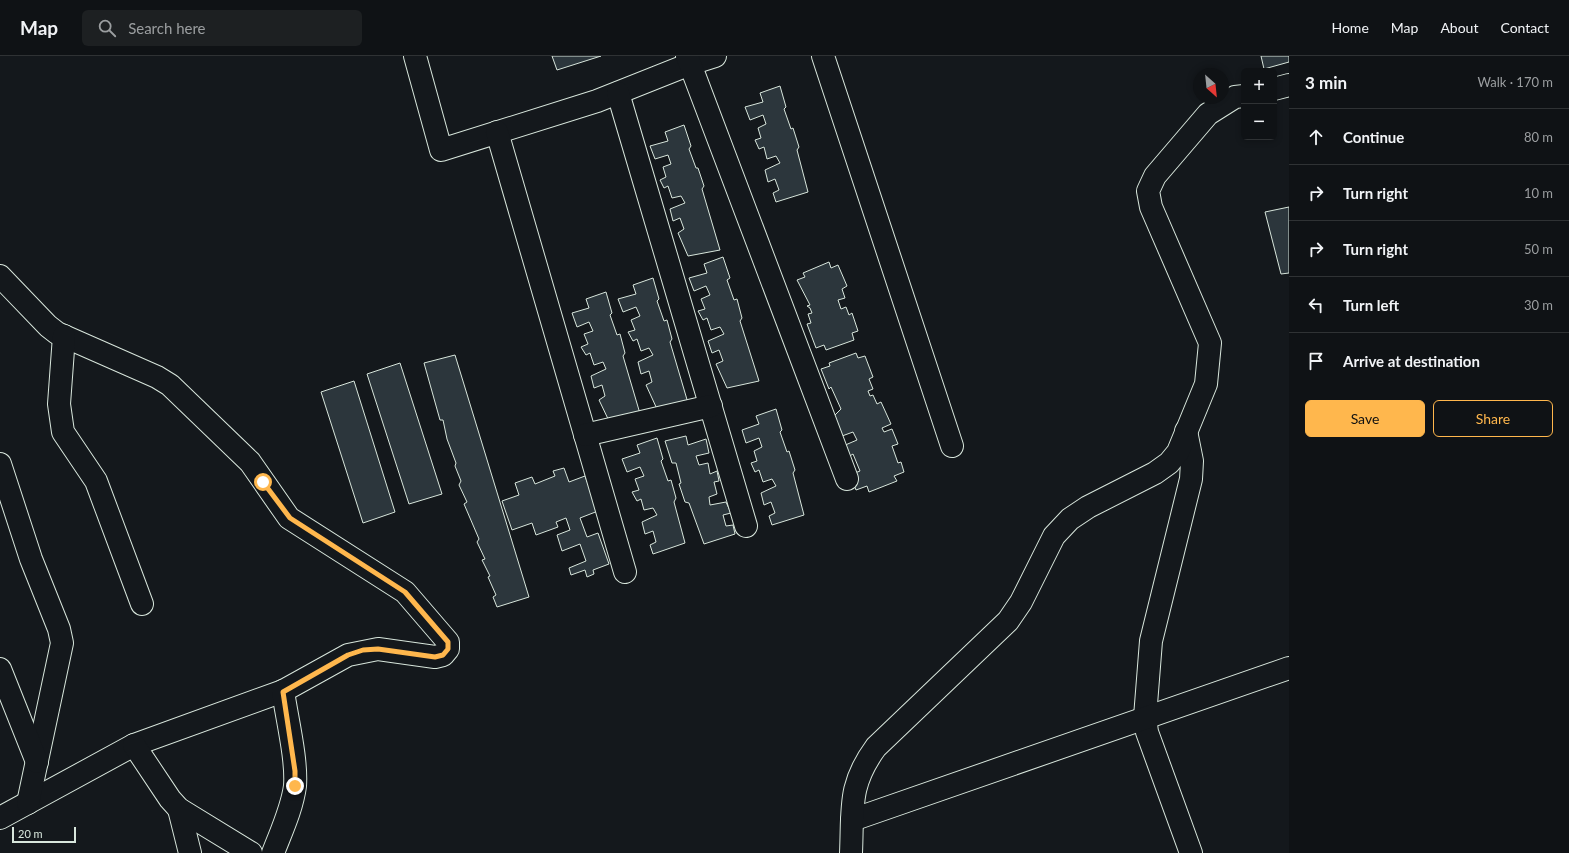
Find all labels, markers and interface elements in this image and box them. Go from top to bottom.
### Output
search box [82,10,362,46]
text: Map [20,16,58,39]
icon: search [96,17,118,39]
text: Search here [128,19,206,37]
text: Home [1331,19,1369,36]
text: Map [1391,19,1418,36]
text: About [1440,19,1478,36]
text: Contact [1500,19,1549,36]
north arrow [1193,68,1229,104]
map controls [1241,68,1277,140]
button: + [1241,68,1277,104]
text: 3 min [1305,72,1347,93]
text: Walk · 170 m [1477,74,1553,90]
button: − [1241,104,1277,140]
icon: ahead [1305,126,1327,148]
text: Continue [1343,128,1404,146]
text: 80 m [1524,129,1553,145]
icon: right [1305,182,1327,204]
text: Turn right [1343,184,1408,202]
text: 10 m [1524,185,1553,201]
icon: right [1305,238,1327,260]
text: Turn right [1343,240,1408,258]
text: 50 m [1524,241,1553,257]
icon: left [1305,294,1327,316]
text: Turn left [1343,296,1399,314]
text: 30 m [1524,297,1553,313]
icon: arrive [1305,350,1327,372]
text: Arrive at destination [1343,352,1480,370]
button: Save [1305,400,1425,437]
button: Share [1433,400,1553,437]
route start [254,473,272,491]
route end [286,777,304,795]
scale bar [12,825,76,844]
text: 20 m [18,827,43,840]

